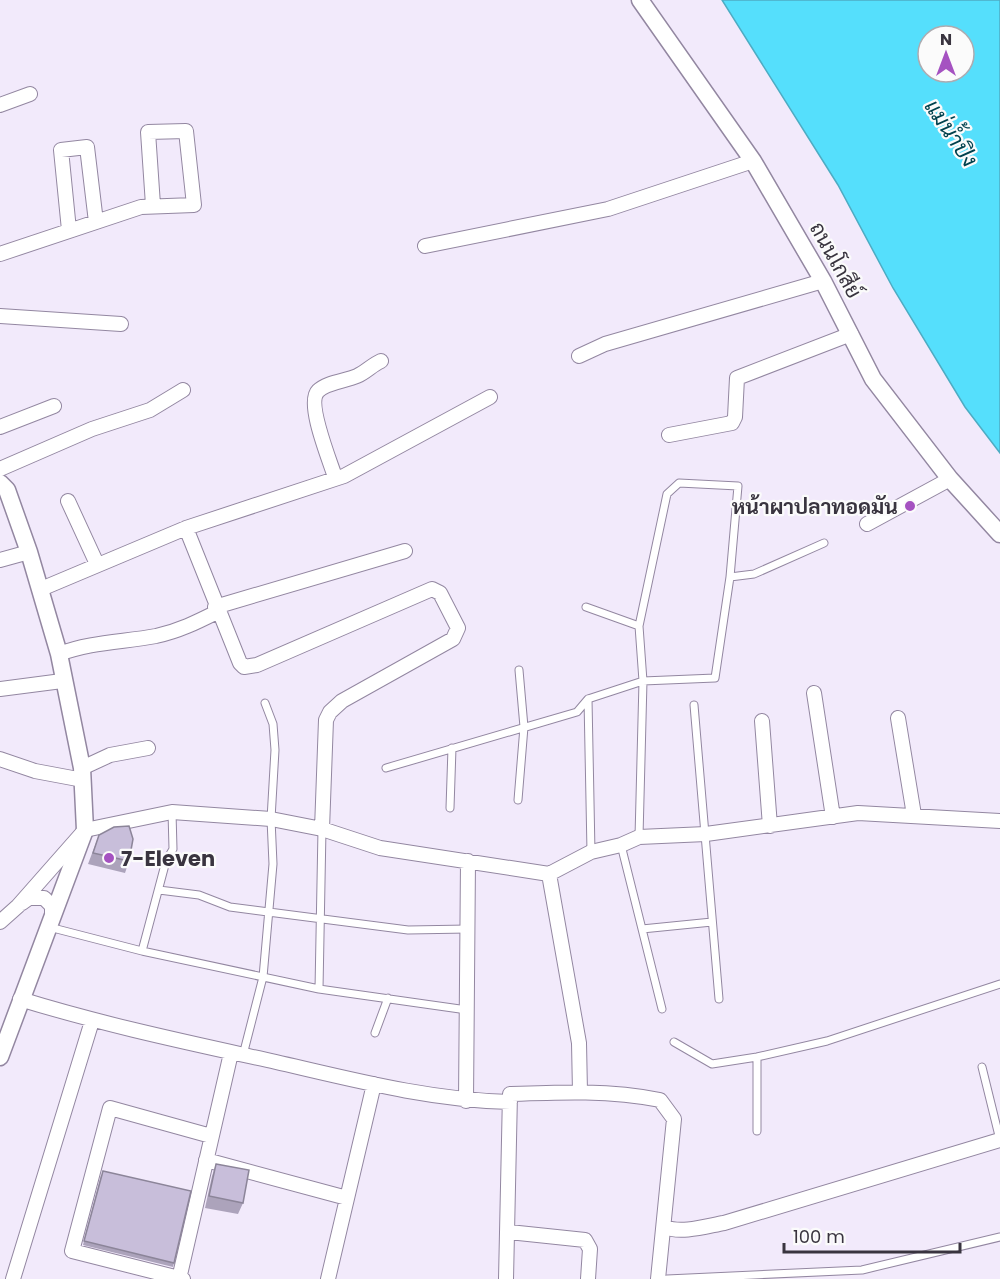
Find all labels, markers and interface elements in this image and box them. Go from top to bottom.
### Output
north arrow [916,24,976,84]
text: N [940,28,952,51]
water label: แม่น้ำปิง [917,91,988,173]
street label: ถนนโกสีย์ [803,217,869,303]
place label: หน้าผาปลาทอดมัน [732,492,898,521]
marker: หน้าผาปลาทอดมัน [903,499,917,513]
place label: 7-Eleven [121,844,215,873]
marker: 7-Eleven [102,851,116,865]
scale bar [784,1216,960,1254]
text: 100 m [793,1224,845,1249]

